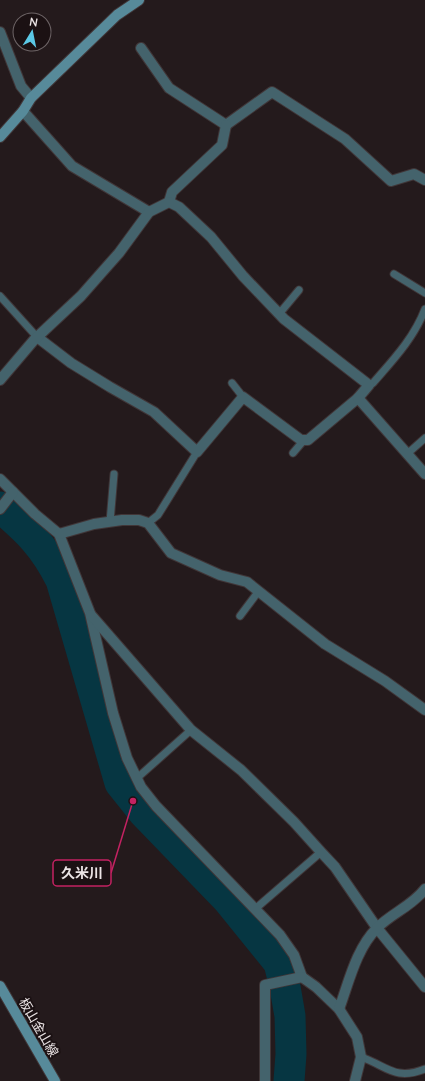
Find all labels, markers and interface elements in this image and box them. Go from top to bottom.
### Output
north arrow [12,12,52,52]
text: N [29,15,39,29]
callout: 久米川 [53,860,111,886]
text: 久米川 [61,864,103,881]
street label: 板山金山線 [16,995,62,1059]

